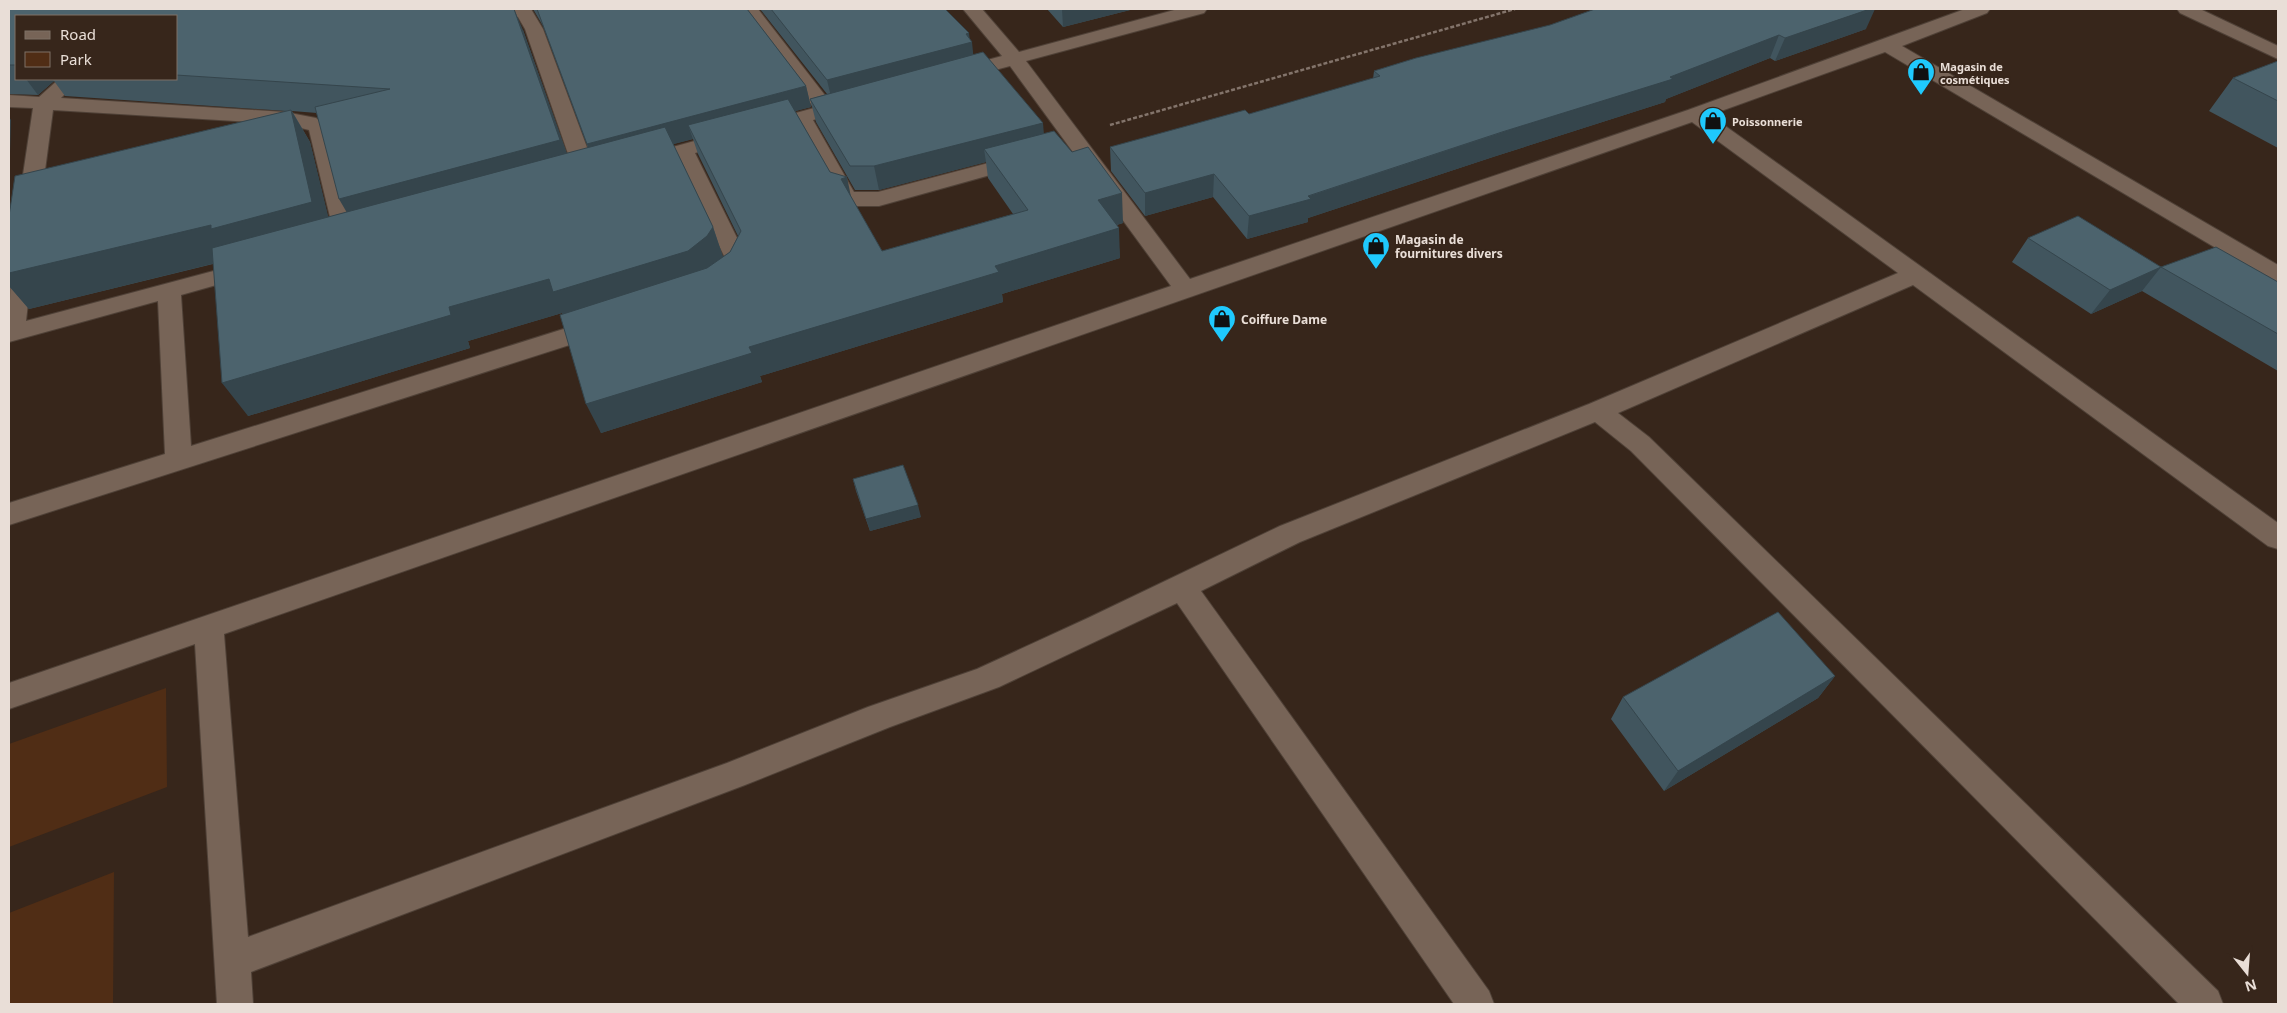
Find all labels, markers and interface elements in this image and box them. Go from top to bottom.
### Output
legend [15,15,178,80]
text: Road [60,24,96,44]
text: Park [60,49,92,69]
shop icon: Magasin de cosmétiques [1906,57,1936,96]
place label: Magasin de cosmétiques [1940,59,2010,87]
shop icon: Poissonnerie [1698,106,1728,145]
place label: Poissonnerie [1732,114,1803,129]
shop icon: Magasin de fournitures divers [1361,231,1391,270]
place label: Magasin de fournitures divers [1395,231,1503,262]
shop icon: Coiffure Dame [1207,304,1237,343]
place label: Coiffure Dame [1241,311,1327,328]
north arrow [2222,948,2272,998]
text: N [2243,975,2259,997]

